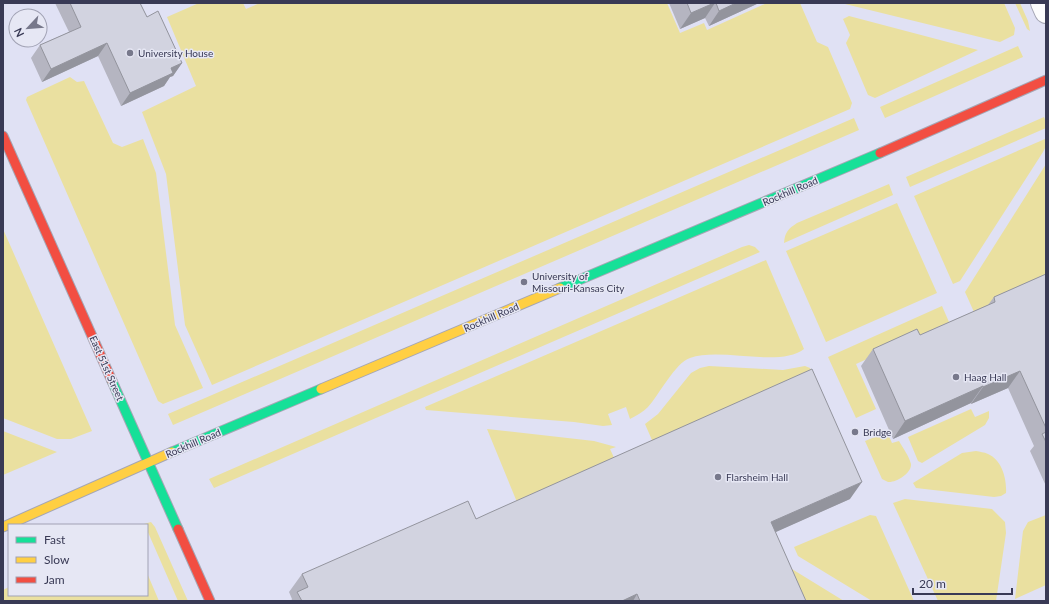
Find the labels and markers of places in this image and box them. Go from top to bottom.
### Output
place label: University House [138,47,213,59]
marker: University House [125,48,135,58]
place label: University of Missouri-Kansas City [532,270,625,294]
marker: University of Missouri-Kansas City [519,277,529,287]
place label: Haag Hall [964,371,1006,383]
marker: Haag Hall [951,372,961,382]
place label: Bridge [863,426,891,438]
marker: Bridge [850,427,860,437]
place label: Flarsheim Hall [726,471,788,483]
marker: Flarsheim Hall [713,472,723,482]

